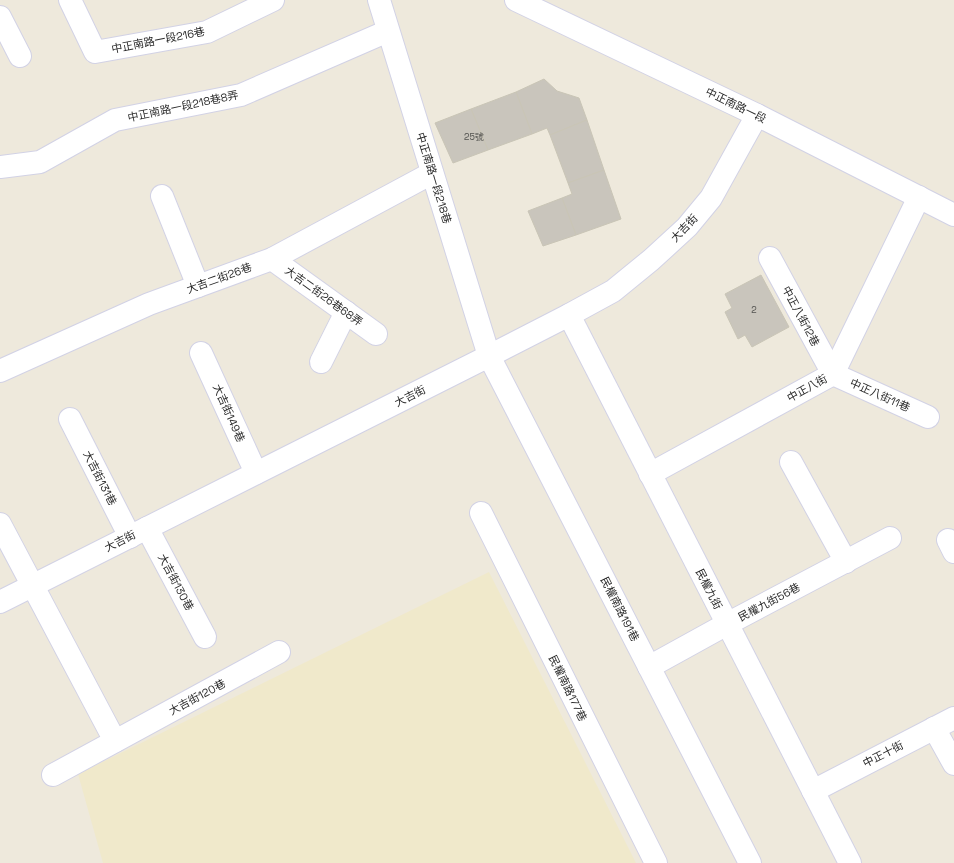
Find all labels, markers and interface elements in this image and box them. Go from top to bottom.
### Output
street label: 中正南路一段216巷 [110,24,206,56]
street label: 中正南路一段 [703,84,769,126]
street label: 中正南路一段218巷8弄 [126,87,240,125]
street label: 中正南路一段218巷 [413,130,455,226]
house number: 25號 [464,131,484,143]
street label: 大吉街 [668,211,700,245]
street label: 大吉二街26巷 [184,260,254,296]
street label: 大吉二街26巷68弄 [282,263,366,329]
street label: 中正八街12巷 [779,283,823,349]
house number: 2 [751,304,757,316]
street label: 中正八街 [784,371,830,405]
street label: 中正八街11巷 [848,376,912,414]
street label: 大吉街149巷 [210,382,248,444]
street label: 大吉街 [392,382,428,410]
street label: 大吉街131巷 [80,448,120,508]
street label: 大吉街 [102,527,138,555]
street label: 大吉街130巷 [155,551,197,613]
street label: 民權九街 [693,566,725,612]
street label: 民權南路191巷 [598,574,642,644]
street label: 民權九街56巷 [736,580,802,624]
street label: 民權南路177巷 [546,653,590,723]
street label: 大吉街120巷 [166,676,228,718]
street label: 中正十街 [860,738,906,770]

